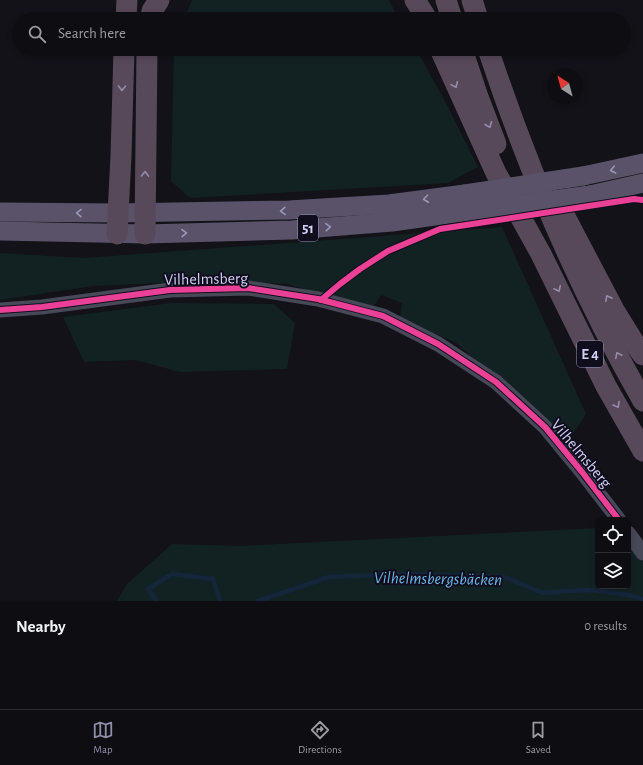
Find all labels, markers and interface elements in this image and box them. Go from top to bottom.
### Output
search box [12,12,631,56]
icon: search [26,23,48,45]
text: Search here [58,26,126,41]
north arrow [547,68,583,104]
one-way arrow [451,81,459,88]
one-way arrow [118,85,126,91]
one-way arrow [484,121,492,129]
one-way arrow [610,165,616,173]
one-way arrow [141,171,149,177]
one-way arrow [423,194,430,203]
one-way arrow [280,206,286,215]
one-way arrow [76,209,82,217]
road number: 51 [298,215,318,241]
one-way arrow [324,222,331,231]
one-way arrow [181,229,187,237]
street label: Vilhelmsberg [164,270,248,288]
one-way arrow [553,285,561,292]
one-way arrow [606,295,613,302]
road number: E 4 [577,341,603,367]
one-way arrow [615,352,622,359]
one-way arrow [612,401,619,408]
street label: Vilhelmsberg [548,416,614,491]
map controls [595,517,631,589]
button: locate [595,517,631,553]
button: layers [595,553,631,589]
water label: Vilhelmsbergsbäcken [374,569,502,588]
text: Nearby [16,618,66,635]
text: 0 results [584,620,627,633]
tab: Map [92,719,114,756]
tab: Directions [298,719,342,756]
tab: Saved [526,719,551,756]

